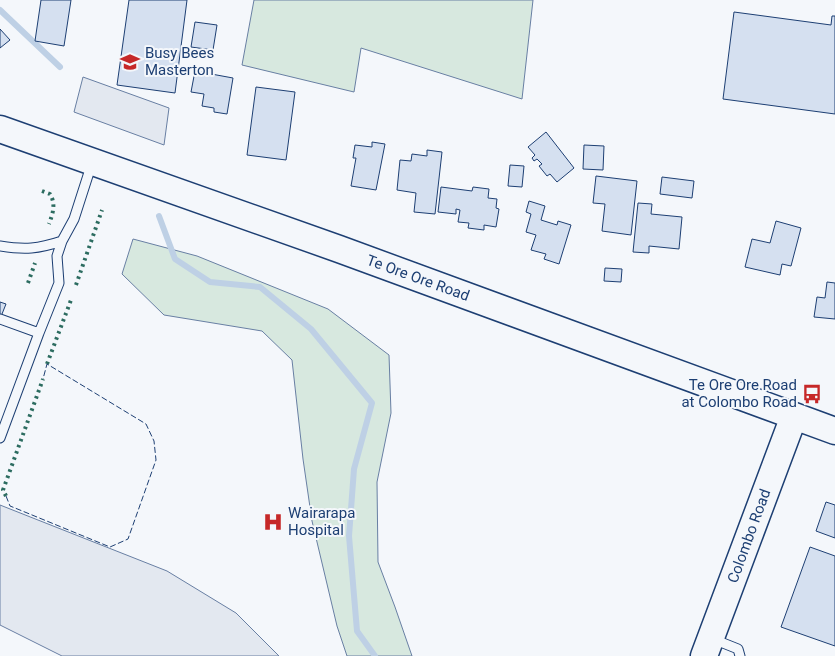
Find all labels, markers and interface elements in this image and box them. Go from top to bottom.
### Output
place label: Busy Bees Masterton [145,44,214,79]
school or university icon: Busy Bees Masterton [119,51,141,73]
street label: Te Ore Ore Road [364,251,472,305]
place label: Te Ore Ore Road at Colombo Road [681,376,797,411]
bus stop icon: Te Ore Ore Road at Colombo Road [801,383,823,405]
street label: Colombo Road [724,487,774,585]
place label: Wairarapa Hospital [288,504,355,539]
hospital icon: Wairarapa Hospital [262,511,284,533]

